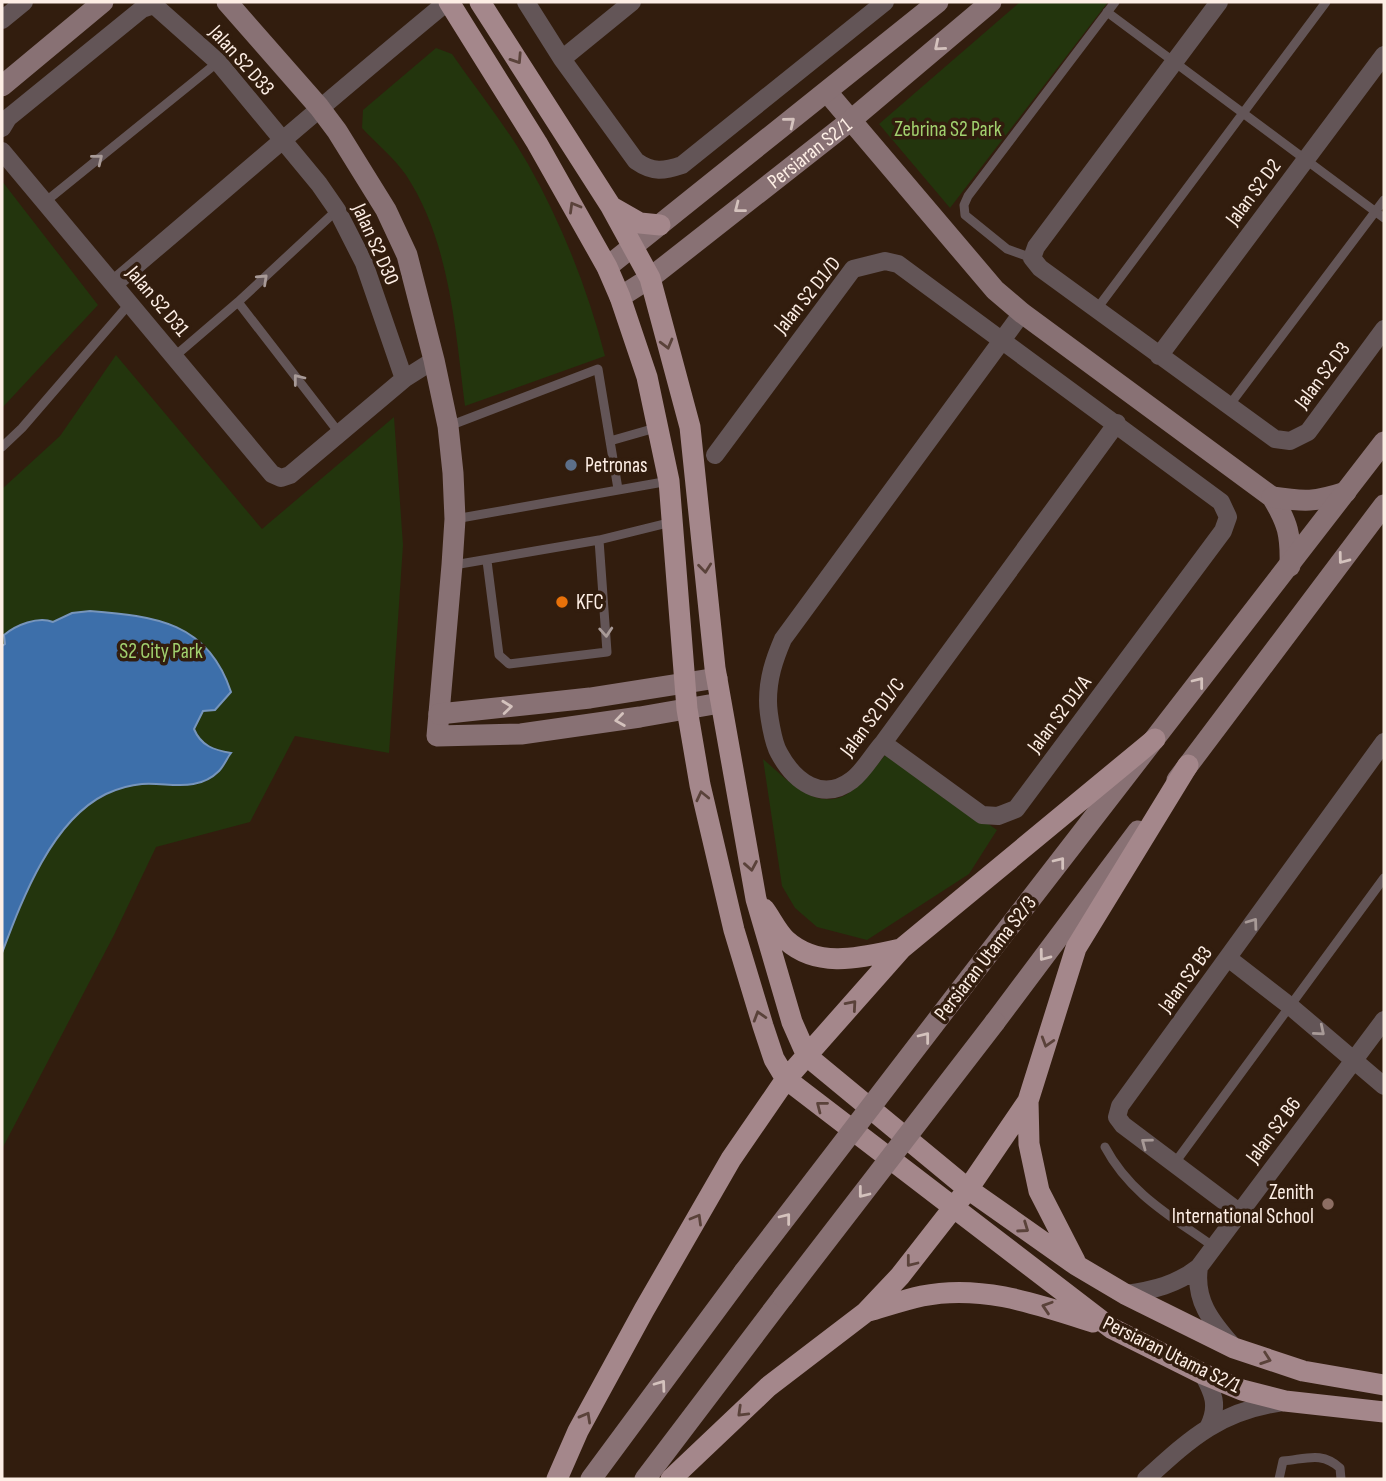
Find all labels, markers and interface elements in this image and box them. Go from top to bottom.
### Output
street label: Jalan S2 D33 [203,19,280,101]
one-way arrow [934,38,947,50]
one-way arrow [509,52,522,65]
street label: Persiaran S2/1 [762,112,857,194]
one-way arrow [782,117,794,130]
park label: Zebrina S2 Park [894,117,1002,142]
street label: Jalan S2 D2 [1220,154,1286,231]
one-way arrow [91,155,103,168]
street label: Jalan S2 D30 [346,199,404,289]
one-way arrow [734,200,746,213]
one-way arrow [569,201,582,214]
street label: Jalan S2 D1/D [768,252,846,340]
street label: Jalan S2 D31 [120,260,195,342]
one-way arrow [255,275,268,287]
street label: Jalan S2 D3 [1289,337,1356,414]
one-way arrow [659,338,674,350]
one-way arrow [294,375,307,387]
place label: Petronas [585,453,648,478]
marker: Petronas [563,457,579,473]
one-way arrow [1339,552,1351,564]
one-way arrow [697,562,712,573]
place label: KFC [576,590,604,615]
marker: KFC [554,594,570,610]
one-way arrow [598,627,613,638]
park label: S2 City Park [119,639,203,664]
street label: Jalan S2 D1/A [1022,670,1097,759]
street label: Jalan S2 D1/C [834,673,910,762]
one-way arrow [1191,677,1204,690]
one-way arrow [501,700,512,715]
one-way arrow [614,713,626,728]
one-way arrow [696,790,711,802]
one-way arrow [1051,857,1064,870]
one-way arrow [743,860,758,872]
street label: Persiaran Utama S2/3 [929,891,1042,1026]
one-way arrow [1245,918,1257,931]
street label: Jalan S2 B3 [1152,941,1218,1018]
one-way arrow [1040,949,1053,961]
one-way arrow [844,1000,856,1013]
one-way arrow [753,1010,768,1022]
one-way arrow [1311,1023,1324,1035]
one-way arrow [916,1033,929,1045]
one-way arrow [1040,1036,1055,1048]
street label: Jalan S2 B6 [1240,1092,1306,1169]
one-way arrow [817,1102,829,1115]
one-way arrow [1141,1138,1154,1151]
place label: Zenith International School [1172,1180,1314,1229]
one-way arrow [859,1185,872,1197]
marker: Zenith International School [1320,1196,1336,1212]
one-way arrow [777,1213,790,1225]
one-way arrow [689,1214,702,1226]
one-way arrow [1016,1220,1029,1232]
one-way arrow [907,1254,920,1266]
one-way arrow [1041,1301,1053,1315]
street label: Persiaran Utama S2/1 [1099,1310,1245,1399]
one-way arrow [1260,1351,1272,1365]
one-way arrow [653,1380,665,1393]
one-way arrow [737,1403,750,1416]
one-way arrow [578,1412,591,1425]

